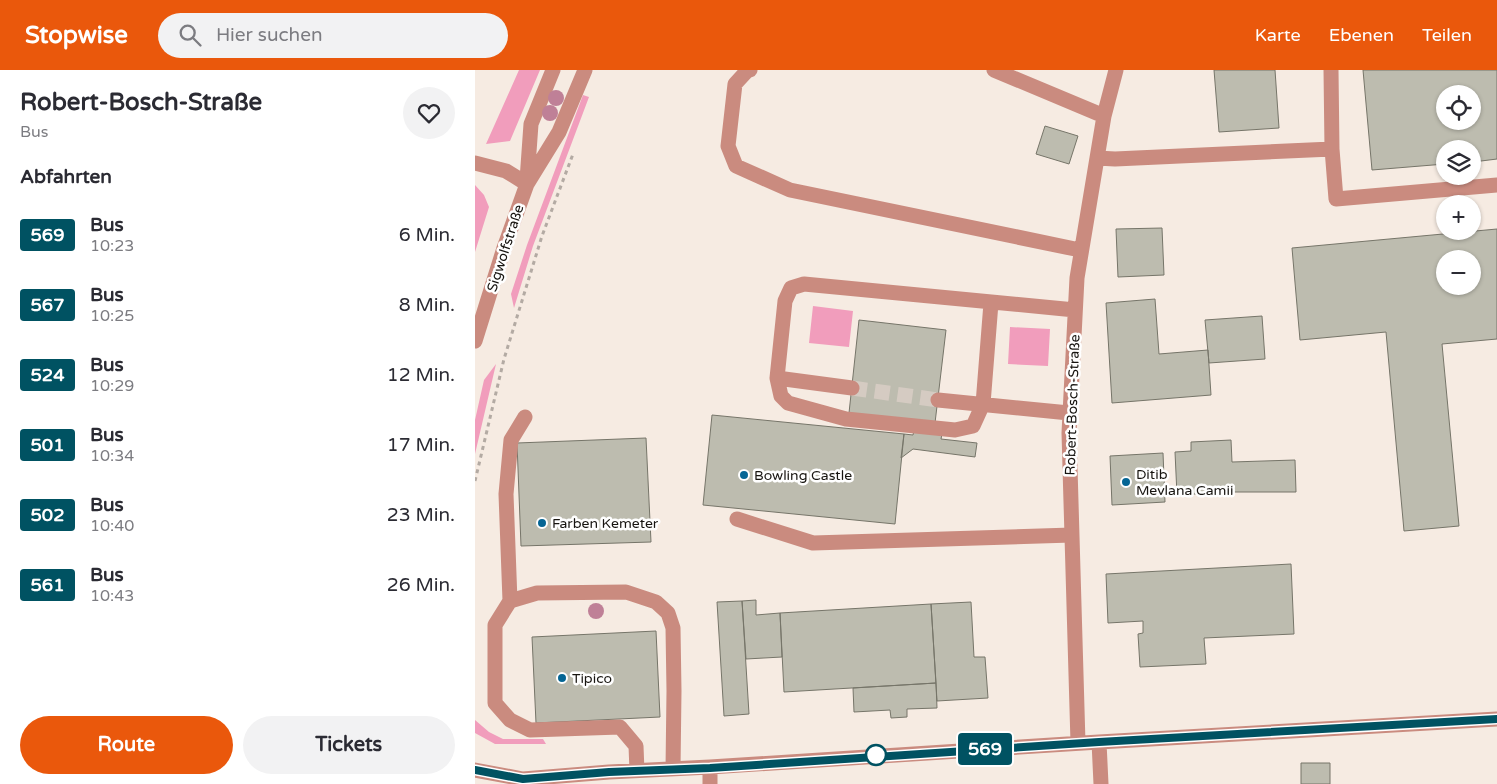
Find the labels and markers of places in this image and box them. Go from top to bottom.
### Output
place label: Ditib Mevlana Camii [1136,466,1233,499]
place label: Bowling Castle [754,467,852,484]
marker: Bowling Castle [738,469,750,481]
marker: Ditib Mevlana Camii [1120,476,1132,488]
place label: Farben Kemeter [552,515,659,532]
marker: Farben Kemeter [536,517,548,529]
place label: Tipico [572,670,612,687]
marker: Tipico [556,672,568,684]
unlabelled marker [865,744,887,766]

